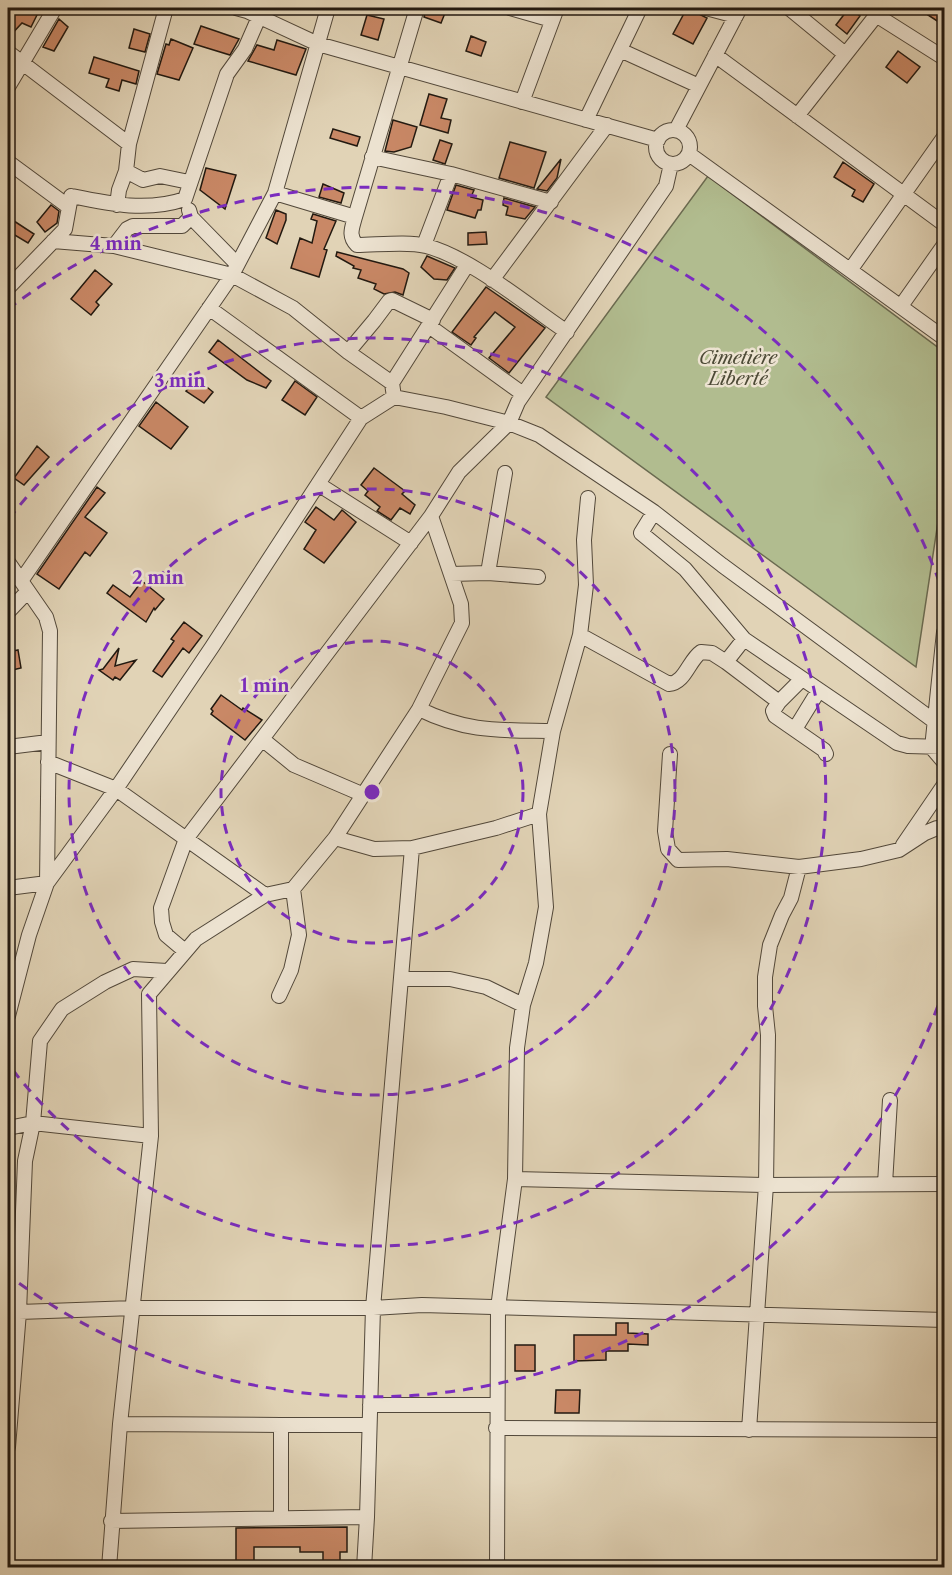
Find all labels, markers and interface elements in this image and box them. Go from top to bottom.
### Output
text: 4 min [90,233,143,255]
park label: Cimetière Liberté [699,347,778,390]
text: 3 min [154,370,206,392]
text: 2 min [132,567,185,589]
text: 1 min [240,675,290,697]
centre of rings [362,782,382,802]

